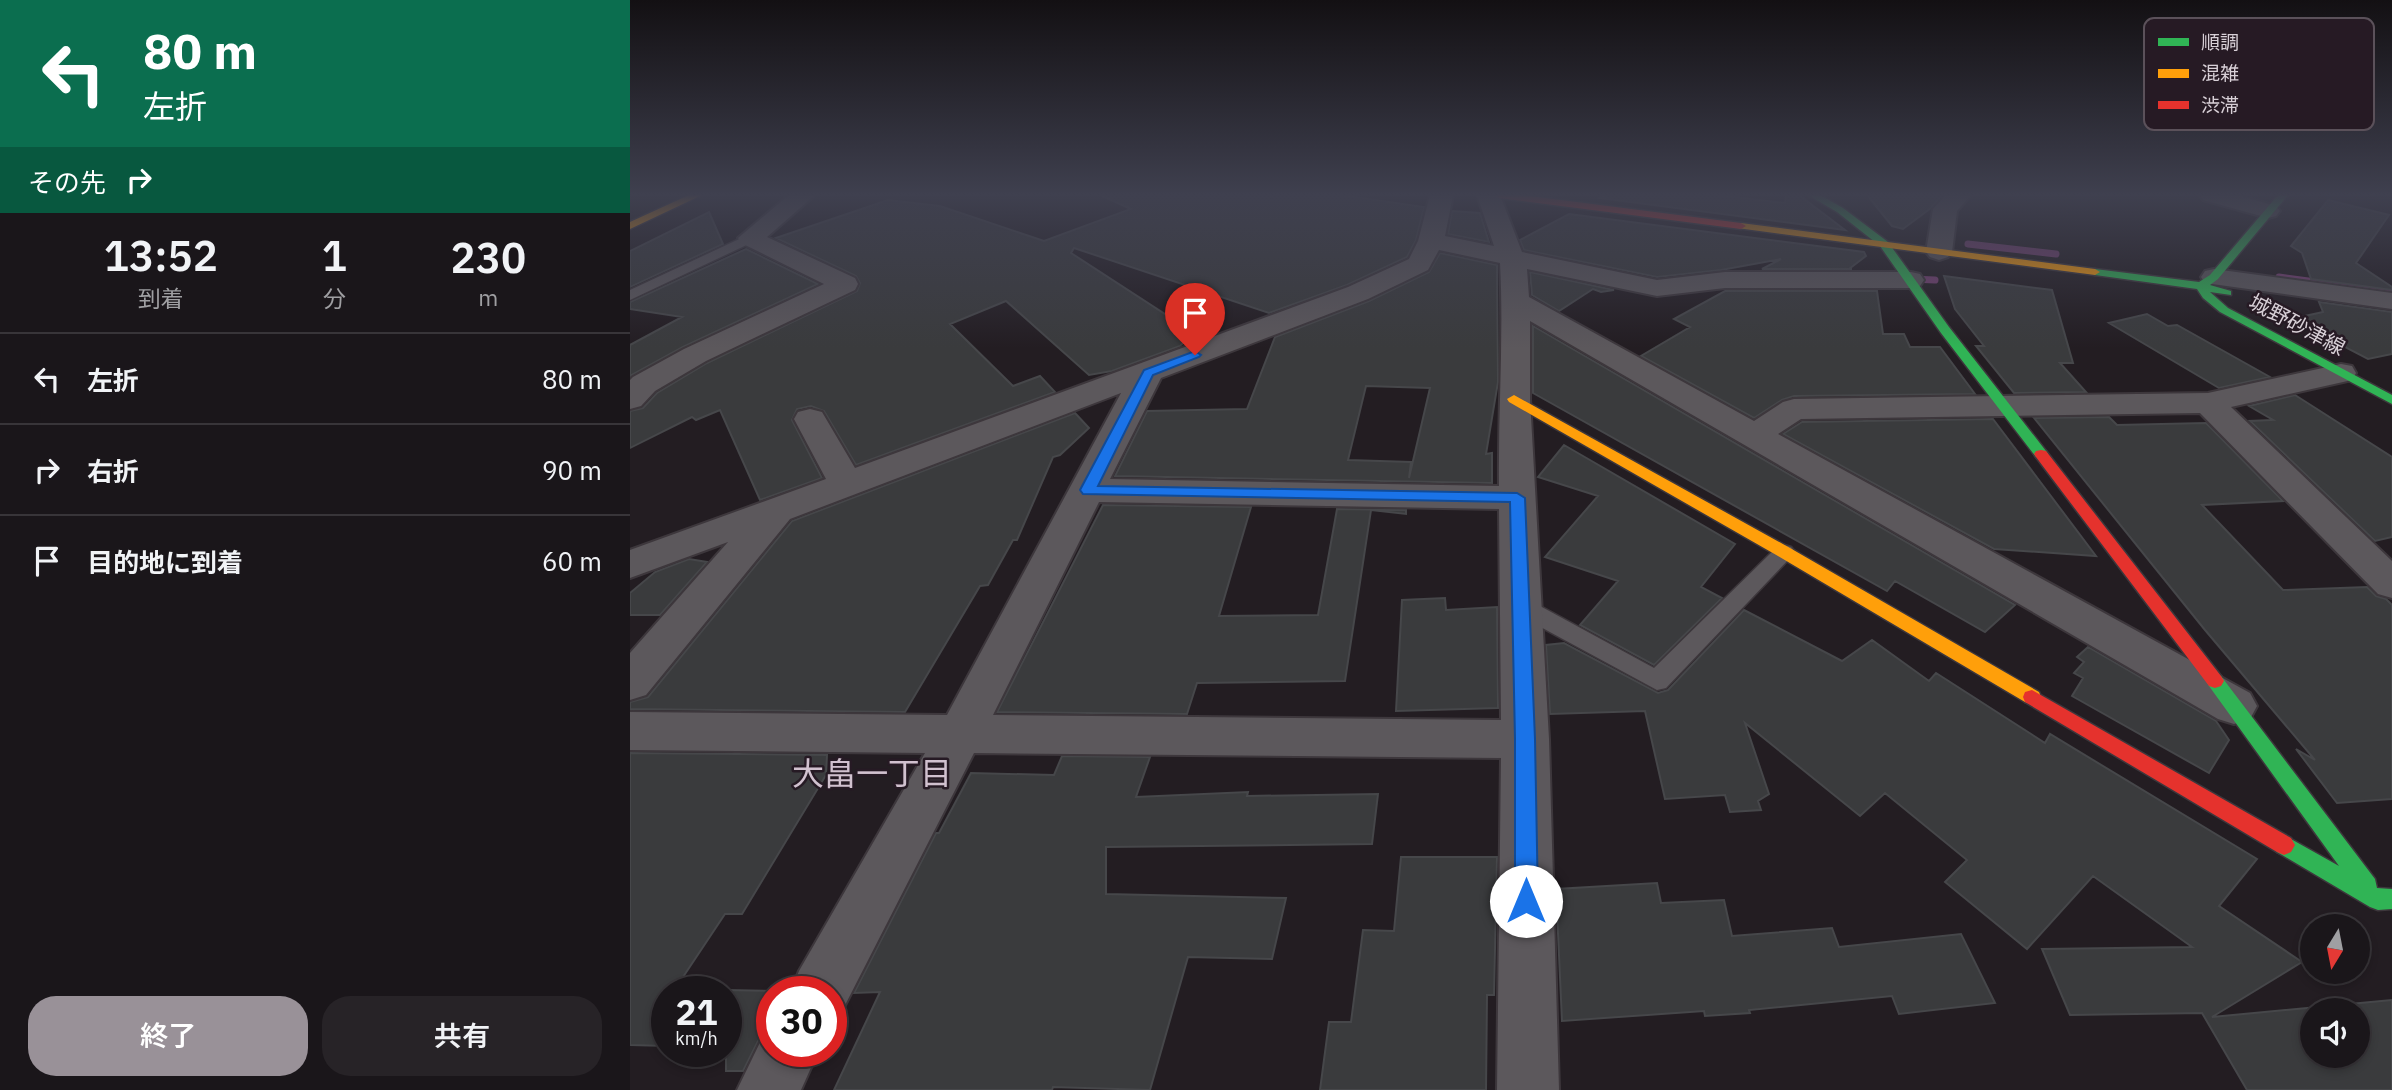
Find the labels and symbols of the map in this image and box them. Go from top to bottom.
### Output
legend [2144,18,2374,130]
text: 順調 [2201,30,2239,54]
text: 混雑 [2201,61,2239,85]
text: 渋滞 [2201,93,2239,117]
pin [1165,283,1225,355]
street label: 城野砂津線 [2245,287,2350,361]
district label: 大畠一丁目 [792,752,952,794]
position arrow [1489,864,1563,938]
north arrow [2300,914,2370,984]
speed limit sign: 30 [756,976,847,1067]

